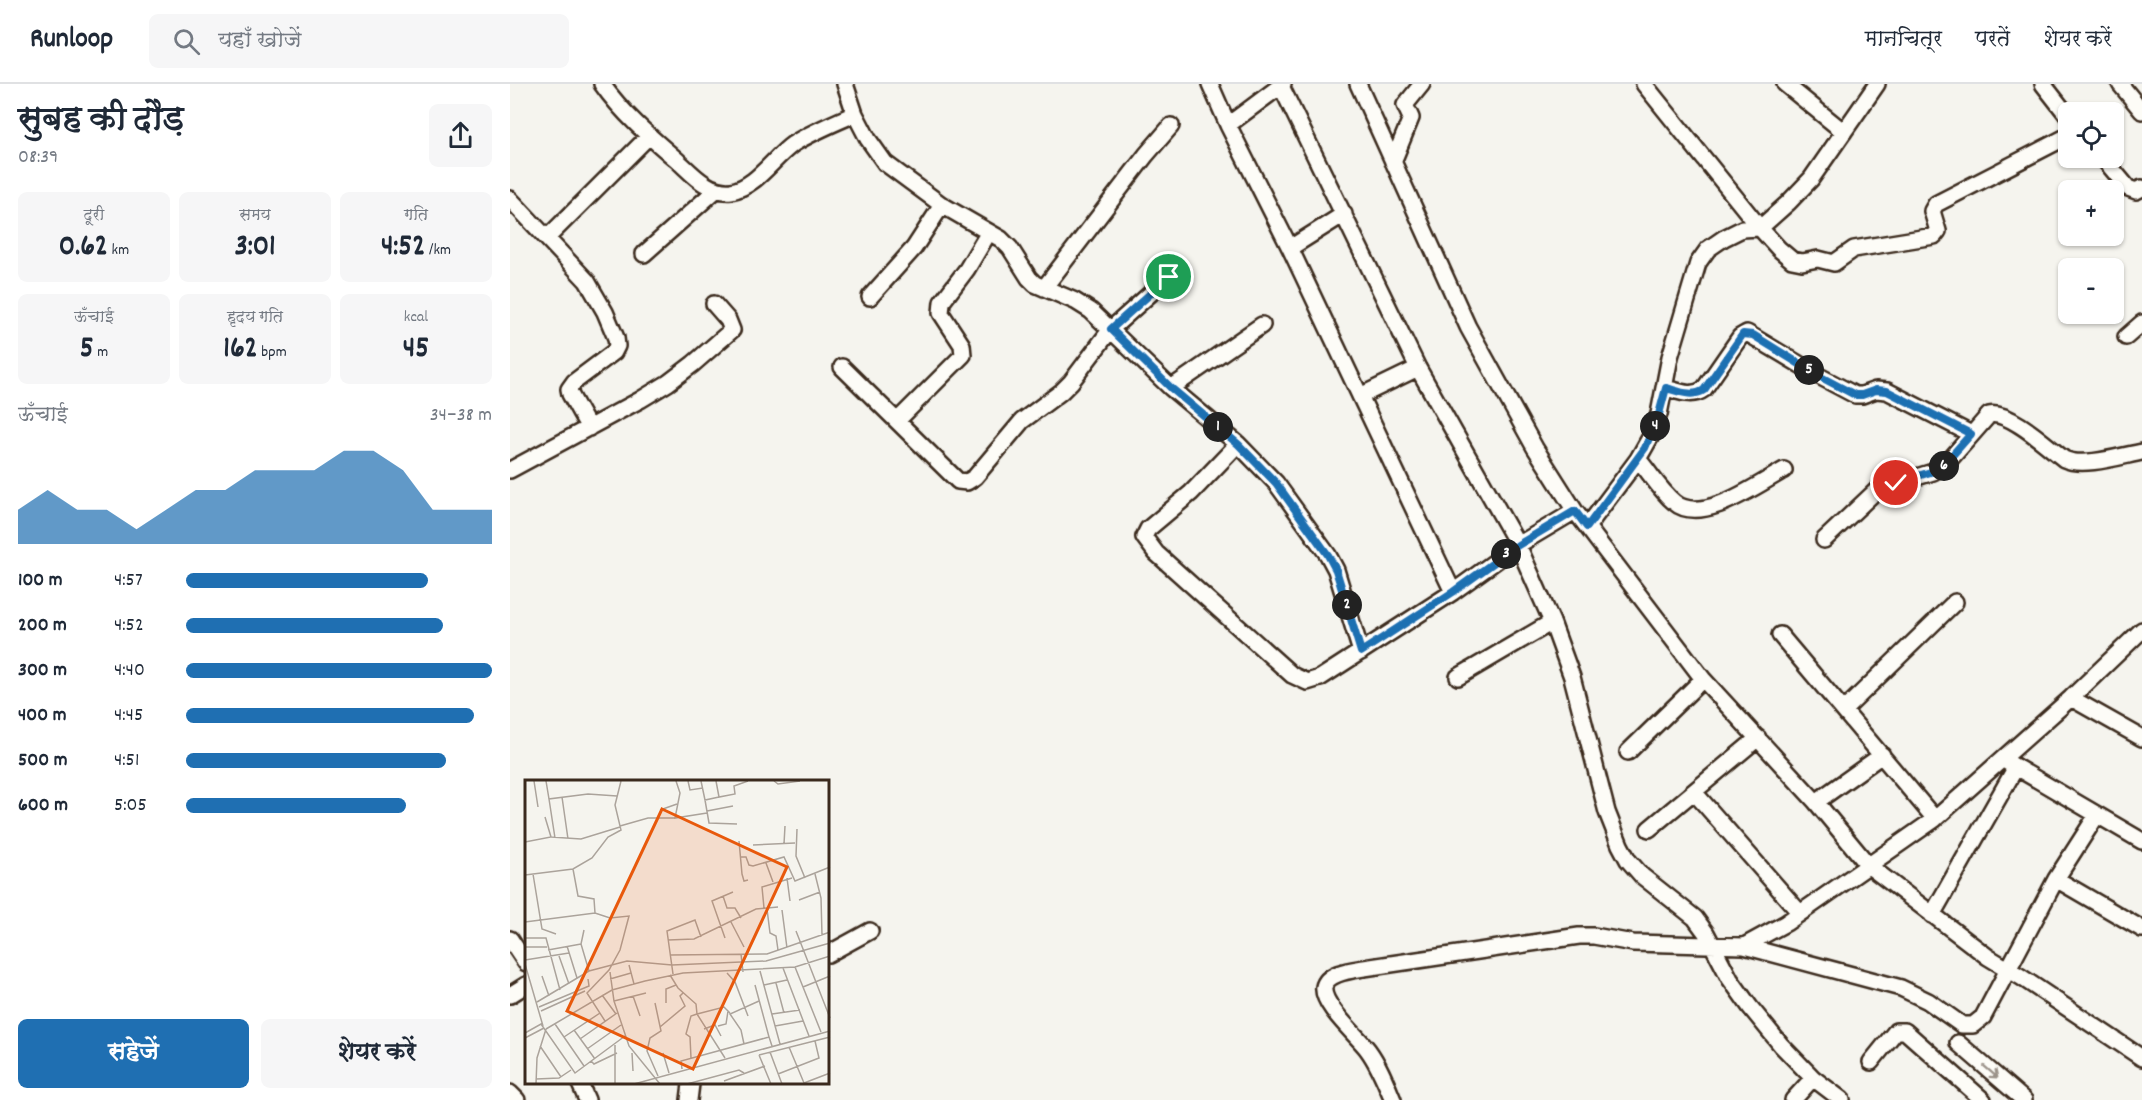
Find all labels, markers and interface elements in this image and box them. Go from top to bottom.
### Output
search box [149,14,569,68]
text: Runloop [30,21,113,61]
icon: search [170,25,203,58]
text: यहाँ खोजें [218,26,301,57]
text: मानचित्र [1865,26,1942,56]
text: परतें [1975,26,2010,56]
text: शेयर करें [2043,26,2112,56]
text: सुबह की दौड़ [18,98,184,145]
map controls [2058,102,2124,324]
button: locate [2058,102,2124,168]
button: share [429,104,492,167]
text: 08:39 [18,144,58,172]
button: + [2058,180,2124,246]
text: दूरी [84,204,104,227]
text: समय [239,204,271,227]
text: गति [404,204,428,227]
text: 0.62 [59,227,108,270]
text: 3:01 [234,227,276,270]
text: 4:52 [381,227,425,270]
text: km [108,239,129,262]
text: /km [425,239,451,262]
pin [1143,251,1194,302]
button: − [2058,258,2124,324]
icon: arrive [1152,260,1185,293]
text: ऊँचाई [74,306,114,329]
text: हृदय गति [227,306,283,329]
text: kcal [404,306,428,329]
text: 5 [80,329,94,372]
text: 162 [223,329,258,372]
text: 45 [403,329,429,372]
text: m [94,341,108,364]
text: bpm [258,341,287,364]
pin: 5 [1794,355,1824,385]
text: 5 [1805,358,1813,381]
text: ऊँचाई [18,402,68,430]
text: 34–38 m [430,402,492,430]
pin: 4 [1640,411,1670,441]
pin: 1 [1203,412,1233,442]
text: 4 [1652,414,1658,437]
text: 1 [1216,415,1220,438]
pin: 6 [1929,451,1959,481]
text: 6 [1940,454,1948,477]
pin [1870,457,1921,508]
icon: check [1879,466,1912,499]
pin: 3 [1491,539,1521,569]
text: 3 [1502,542,1510,565]
text: 100 m [18,567,63,595]
text: 4:57 [114,567,143,595]
pin: 2 [1332,590,1362,620]
text: 2 [1344,593,1351,616]
text: 200 m [18,612,67,640]
text: 4:52 [114,612,144,640]
text: 300 m [18,657,67,685]
text: 4:40 [114,657,145,685]
text: 400 m [18,702,66,730]
text: 4:45 [114,702,143,730]
text: 500 m [18,747,67,775]
text: 4:51 [114,747,139,775]
inset map [525,780,830,1085]
text: 600 m [18,792,68,820]
text: 5:05 [114,792,147,820]
button: सहेजें [18,1019,249,1088]
button: शेयर करें [261,1019,492,1088]
one-way arrow [1983,1065,1998,1079]

